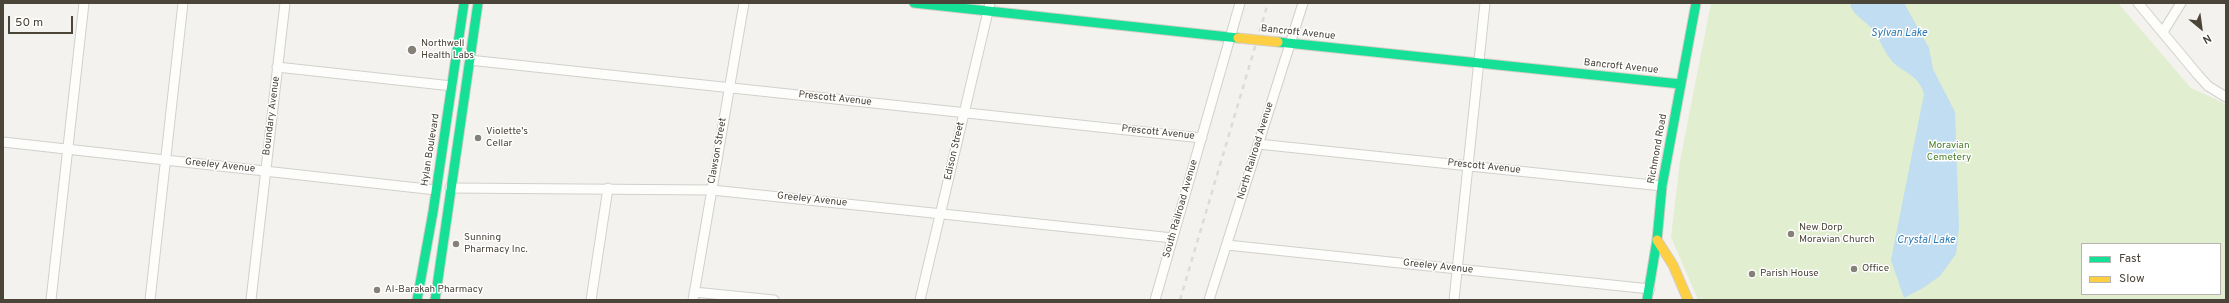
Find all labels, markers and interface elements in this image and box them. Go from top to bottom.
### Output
scale bar [10,8,75,34]
north arrow [2181,8,2221,48]
text: 50 m [15,15,43,31]
street label: Bancroft Avenue [1260,23,1336,43]
water label: Sylvan Lake [1871,27,1927,41]
text: N [2200,30,2214,47]
place label: Northwell Health Labs [421,38,474,62]
marker: Northwell Health Labs [406,44,418,56]
street label: Bancroft Avenue [1583,57,1659,77]
street label: Boundary Avenue [261,76,283,156]
street label: Prescott Avenue [798,89,872,109]
street label: North Railroad Avenue [1235,101,1277,201]
street label: Hylan Boulevard [419,113,443,187]
street label: Richmond Road [1646,113,1670,185]
street label: Clawson Street [706,117,730,185]
street label: Edison Street [942,121,968,181]
street label: Prescott Avenue [1121,123,1195,143]
place label: Violette's Cellar [486,126,528,150]
marker: Violette's Cellar [473,133,483,143]
park label: Moravian Cemetery [1927,140,1971,164]
street label: Greeley Avenue [184,156,256,176]
street label: Prescott Avenue [1447,157,1521,177]
street label: South Railroad Avenue [1161,158,1201,260]
street label: Greeley Avenue [776,190,848,210]
place label: New Dorp Moravian Church [1799,222,1875,246]
marker: New Dorp Moravian Church [1786,229,1796,239]
place label: Sunning Pharmacy Inc. [464,232,528,256]
water label: Crystal Lake [1897,234,1955,248]
marker: Sunning Pharmacy Inc. [451,239,461,249]
legend [2081,243,2221,295]
text: Fast [2119,251,2141,267]
street label: Greeley Avenue [1402,257,1474,277]
place label: Office [1862,263,1889,275]
marker: Office [1849,264,1859,274]
place label: Parish House [1760,268,1819,280]
marker: Parish House [1747,269,1757,279]
text: Slow [2119,271,2145,287]
place label: Al-Barakah Pharmacy [385,284,483,296]
marker: Al-Barakah Pharmacy [372,285,382,295]

